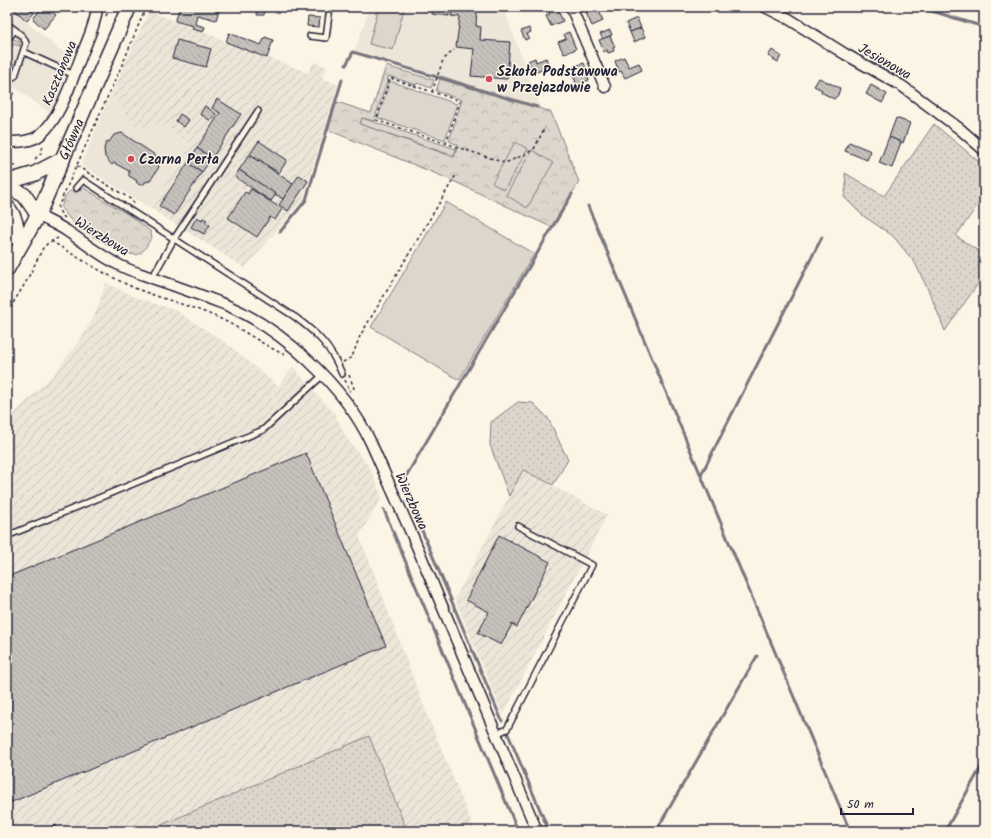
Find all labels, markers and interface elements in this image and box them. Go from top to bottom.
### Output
street label: Kasztanowa [36,37,83,109]
street label: Jesionowa [854,38,915,86]
place label: Szkoła Podstawowa w Przejazdowie [497,61,618,99]
marker: Szkoła Podstawowa w Przejazdowie [484,74,494,84]
street label: Główna [53,115,91,164]
place label: Czarna Perła [139,149,219,171]
marker: Czarna Perła [126,154,136,164]
street label: Wierzbowa [70,211,133,262]
street label: Wierzbowa [389,469,434,534]
scale bar [841,790,913,816]
text: 50 m [847,795,874,814]

